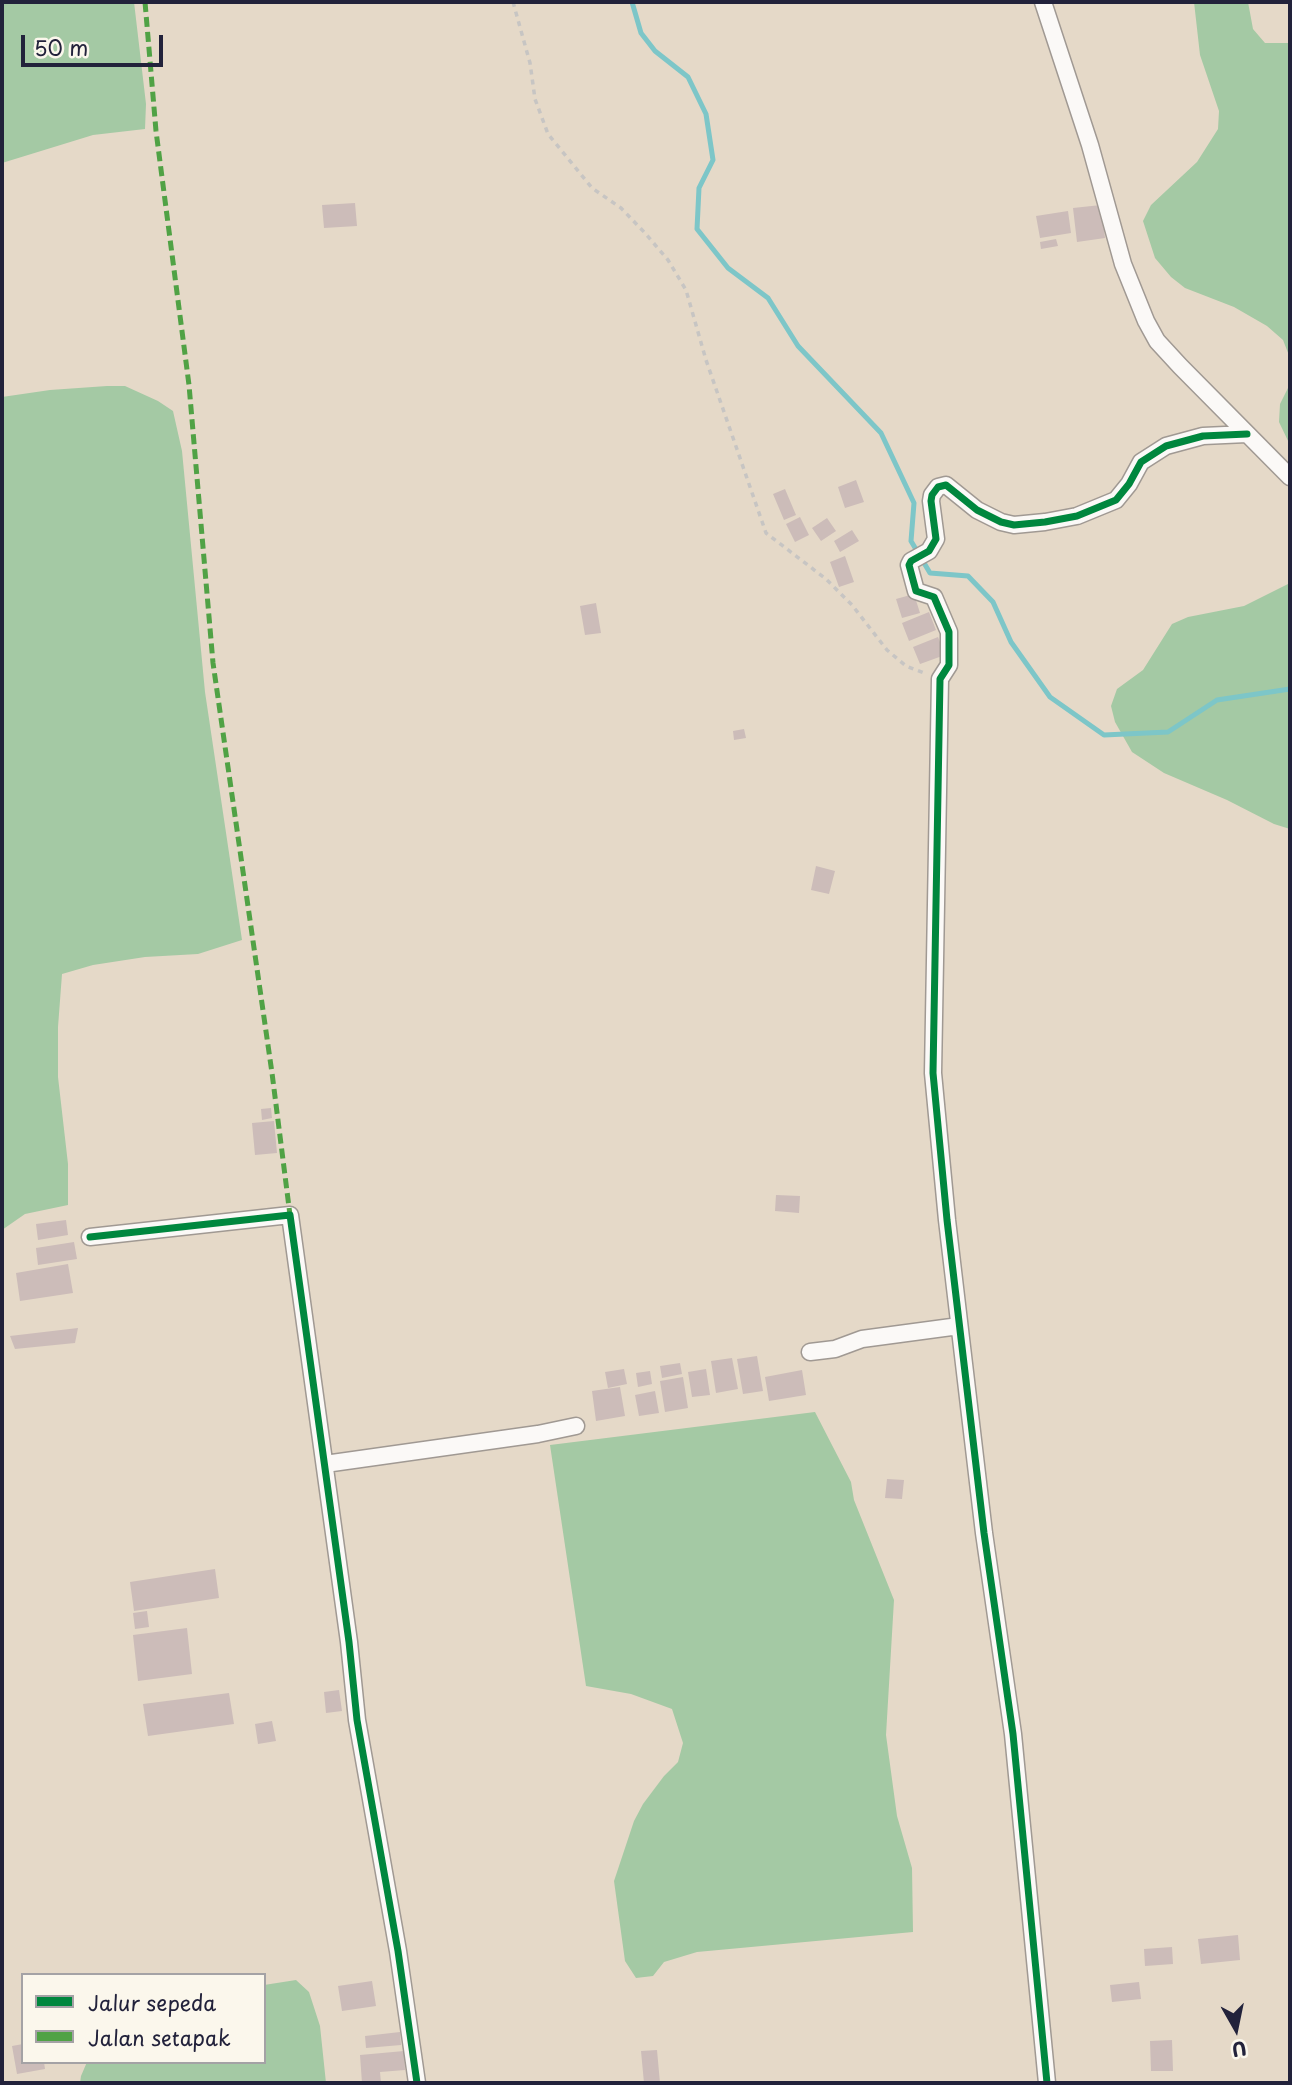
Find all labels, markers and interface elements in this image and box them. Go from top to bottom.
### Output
scale bar [24,21,166,65]
text: 50 m [34,31,88,63]
legend [21,1973,266,2064]
text: Jalur sepeda [88,1986,216,2018]
north arrow [1201,1994,1271,2064]
text: Jalan setapak [88,2021,231,2053]
text: U [1230,2035,1249,2065]

